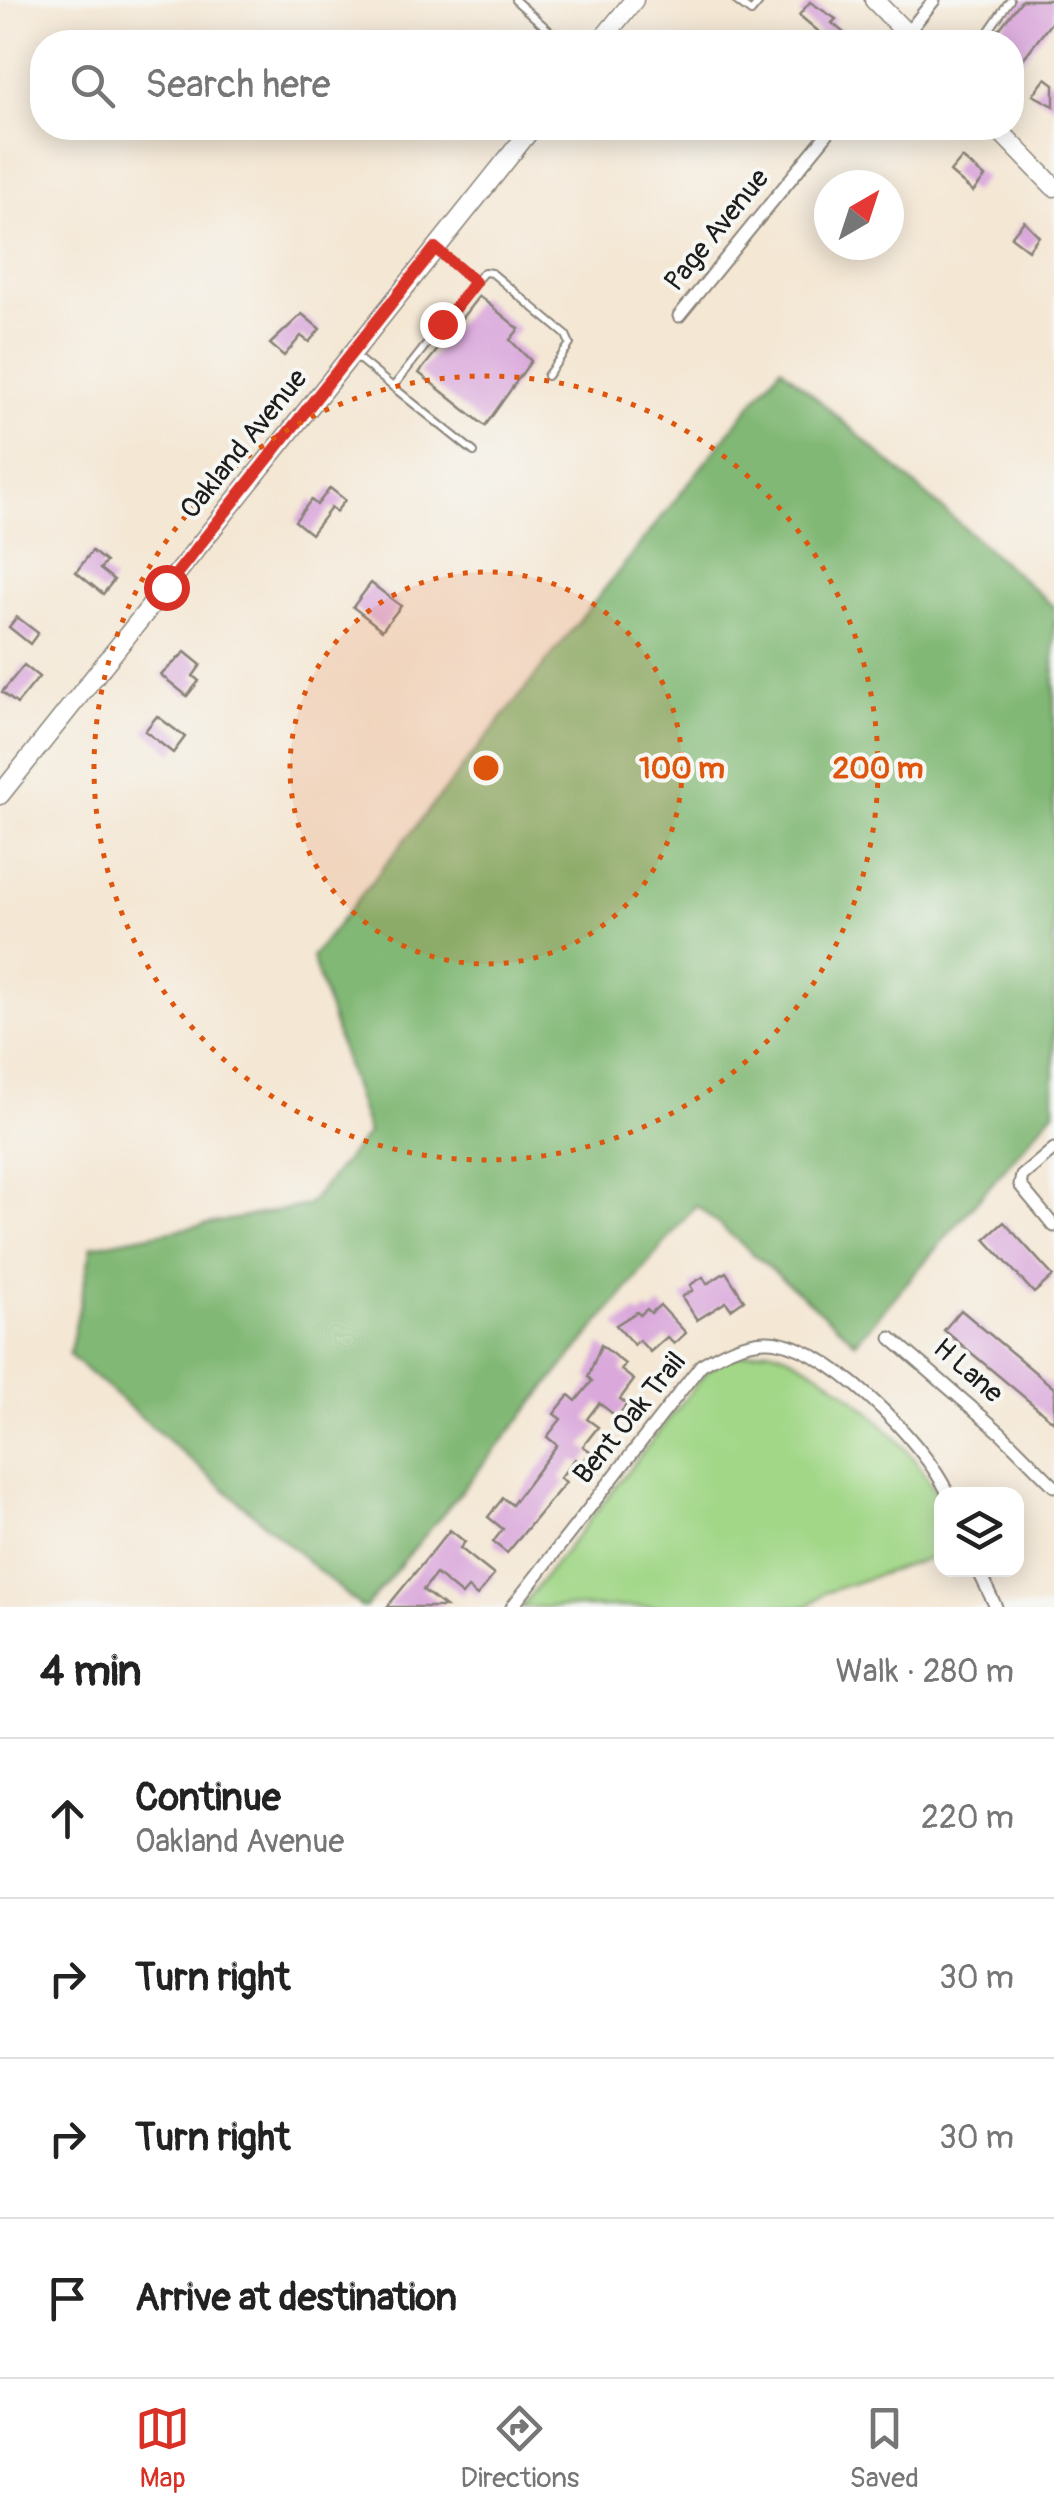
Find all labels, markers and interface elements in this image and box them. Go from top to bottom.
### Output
search box [30,30,1024,140]
icon: search [65,58,120,113]
text: Search here [145,61,331,109]
street label: Page Avenue [657,162,777,298]
north arrow [814,170,904,260]
route end [420,302,466,348]
street label: Oakland Avenue [173,362,315,526]
route start [144,565,190,611]
centre of rings [468,750,504,786]
text: 100 m [639,750,725,787]
text: 200 m [833,750,923,787]
street label: H Lane [926,1331,1010,1411]
street label: Bent Oak Trail [566,1345,694,1491]
map controls [934,1487,1024,1577]
button: layers [934,1487,1024,1577]
text: 4 min [40,1646,142,1698]
text: Walk · 280 m [835,1652,1014,1692]
text: Continue [135,1774,281,1822]
icon: ahead [40,1791,95,1846]
text: 220 m [921,1798,1014,1838]
text: Oakland Avenue [135,1822,344,1862]
icon: right [40,1951,95,2006]
text: Turn right [135,1954,290,2002]
text: 30 m [939,1958,1014,1998]
icon: right [40,2111,95,2166]
text: Turn right [135,2114,290,2162]
text: 30 m [939,2118,1014,2158]
icon: arrive [40,2271,95,2326]
text: Arrive at destination [135,2274,457,2322]
tab: Map [135,2401,190,2496]
tab: Directions [460,2401,579,2496]
tab: Saved [849,2401,919,2496]

